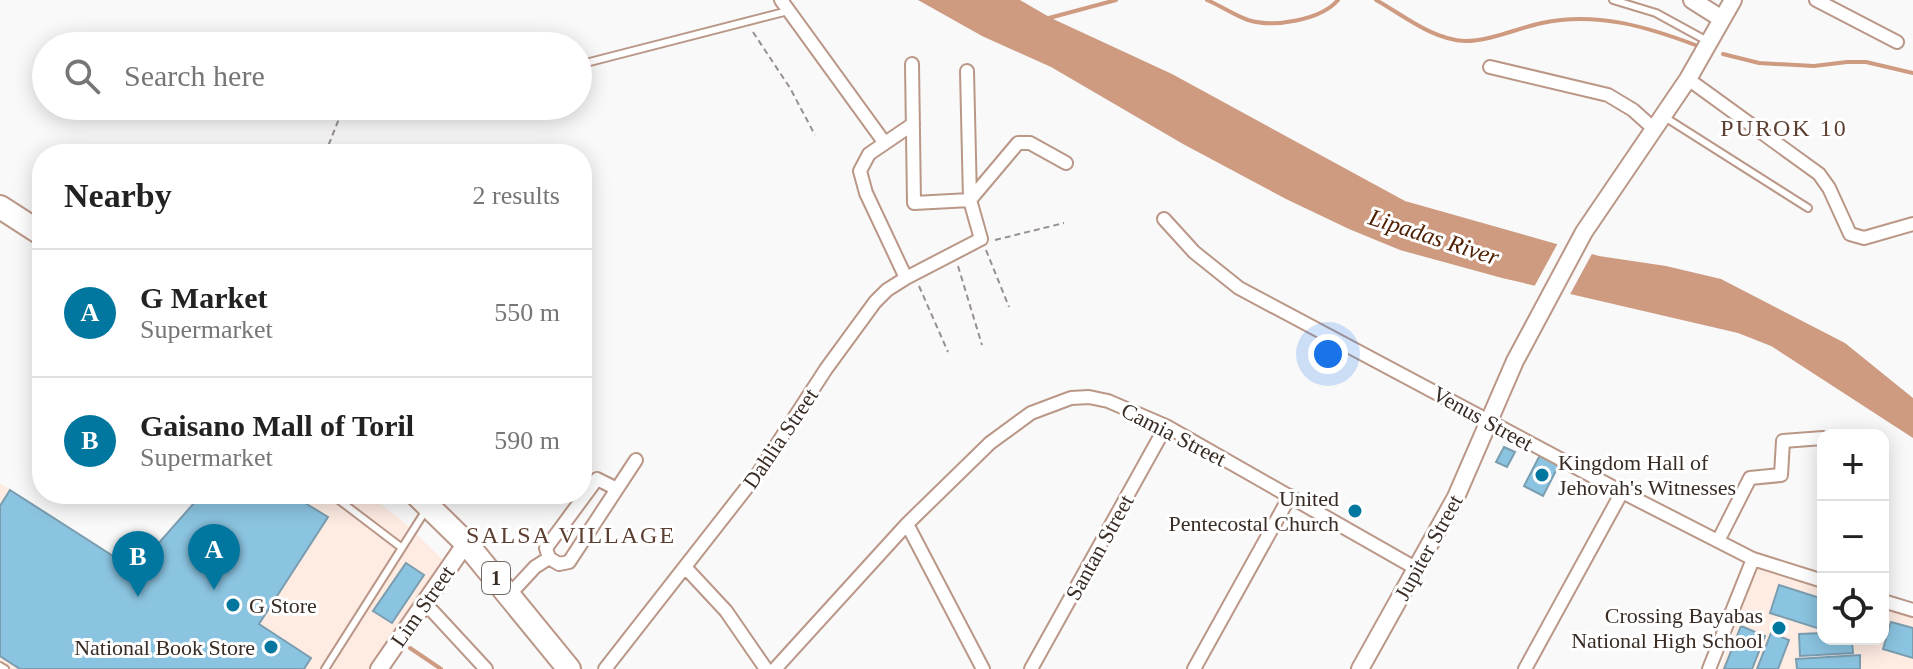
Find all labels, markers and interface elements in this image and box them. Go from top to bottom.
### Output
search box [32,32,592,120]
icon: search [60,54,104,98]
text: Search here [124,59,265,92]
district label: PUROK 10 [1720,115,1848,141]
text: Nearby [64,177,172,214]
text: 2 results [473,181,560,210]
water label: Lipadas River [1365,203,1503,270]
text: G Market [140,281,267,314]
text: A [81,298,99,327]
text: 550 m [494,298,560,327]
text: Supermarket [140,315,273,344]
your location [1308,334,1348,374]
street label: Venus Street [1428,381,1537,456]
street label: Dahlia Street [738,383,823,493]
street label: Camia Street [1117,397,1230,472]
text: Gaisano Mall of Toril [140,409,414,442]
text: B [81,426,99,455]
text: 590 m [494,426,560,455]
map controls [1817,429,1889,645]
button: + [1817,429,1889,501]
text: Supermarket [140,443,273,472]
place label: Kingdom Hall of Jehovah's Witnesses [1558,450,1736,500]
marker: Kingdom Hall of Jehovah's Witnesses [1533,466,1551,484]
place label: United Pentecostal Church [1169,486,1339,536]
street label: Santan Street [1060,490,1139,604]
street label: Jupiter Street [1389,490,1468,604]
button: − [1817,501,1889,573]
marker: United Pentecostal Church [1346,502,1364,520]
district label: SALSA VILLAGE [466,522,676,548]
pin: A [188,524,240,590]
pin: B [112,531,164,597]
street label: Lim Street [385,561,459,652]
road number: 1 [482,562,510,594]
button: locate [1817,573,1889,645]
place label: G Store [249,593,317,618]
marker: G Store [224,596,242,614]
place label: Crossing Bayabas National High School [1571,603,1763,653]
marker: Crossing Bayabas National High School [1770,619,1788,637]
place label: National Book Store [74,635,255,660]
marker: National Book Store [262,638,280,656]

